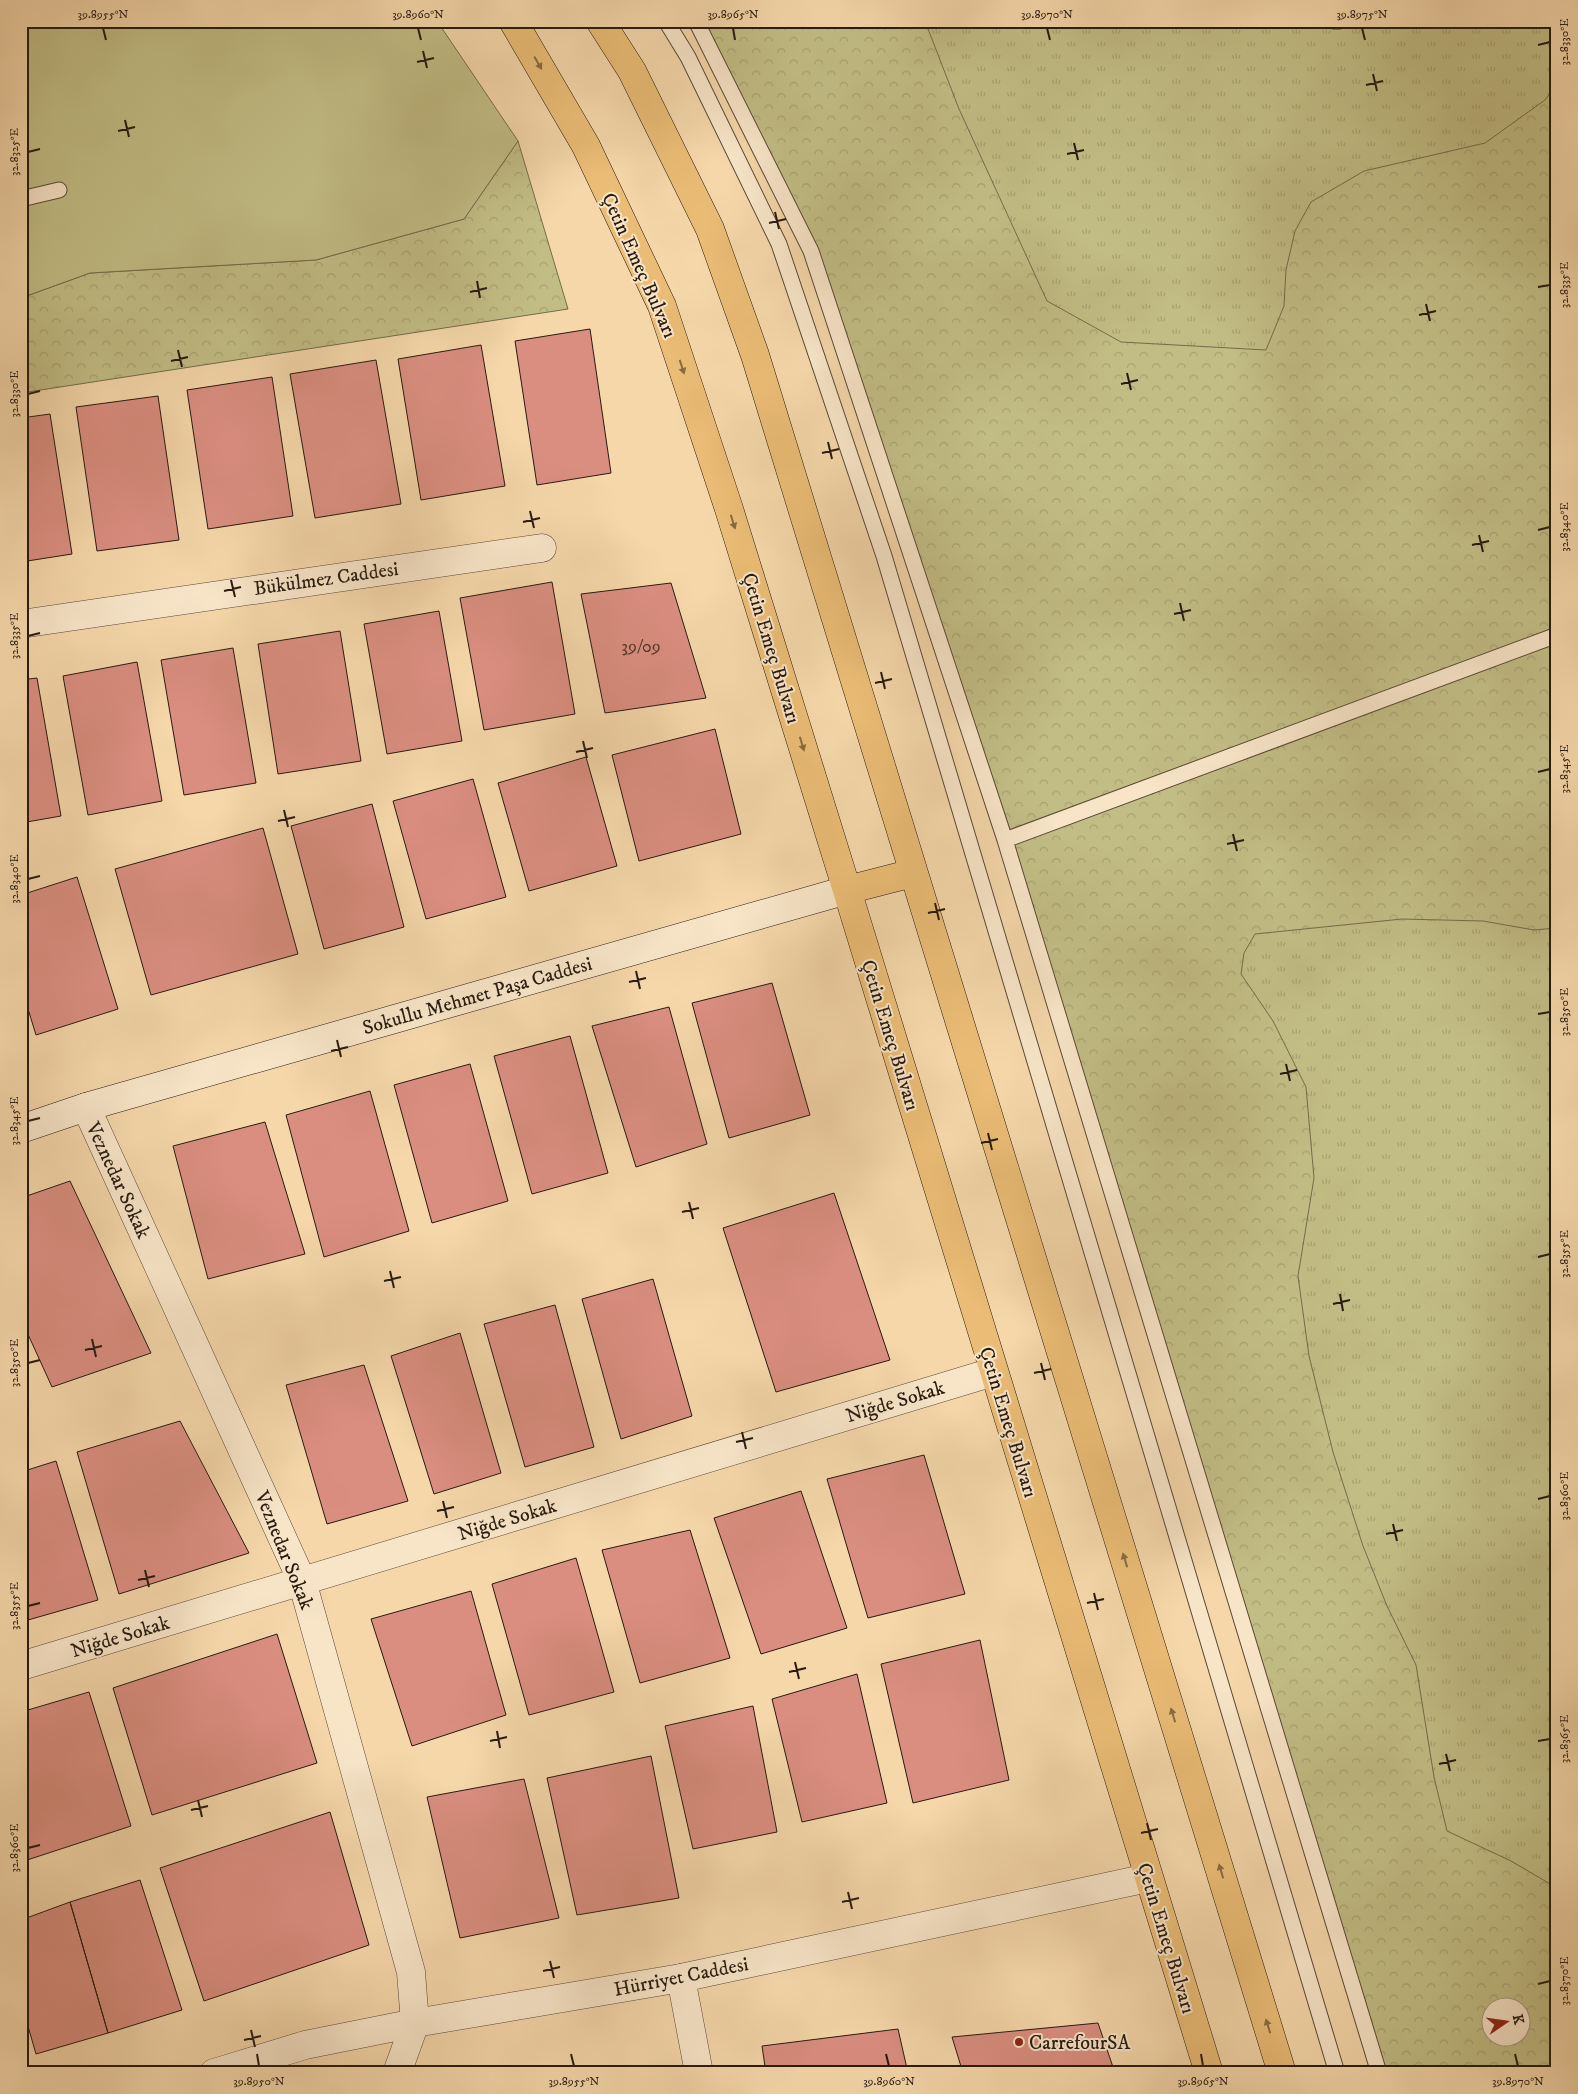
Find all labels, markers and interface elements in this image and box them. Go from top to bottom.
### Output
text: 39.8955°N [78,7,129,22]
text: 39.8960°N [392,7,444,22]
text: 39.8965°N [707,7,759,22]
text: 39.8970°N [1021,7,1073,22]
text: 39.8975°N [1336,7,1388,22]
text: 32.8330°E [1557,18,1572,66]
one-way arrow [533,57,542,70]
text: 32.8325°E [7,127,22,176]
street label: Çetin Emeç Bulvarı [595,189,682,342]
text: 32.8335°E [1557,261,1572,308]
one-way arrow [679,360,686,375]
text: 32.8330°E [7,370,22,418]
text: 32.8340°E [1557,502,1572,552]
one-way arrow [730,514,738,529]
street label: Bükülmez Caddesi [252,557,400,602]
street label: Çetin Emeç Bulvarı [736,570,805,727]
text: 32.8335°E [7,612,22,659]
house number: 39/09 [621,636,661,658]
one-way arrow [799,736,806,751]
text: 32.8345°E [1557,744,1572,794]
text: 32.8340°E [7,854,22,904]
street label: Sokullu Mehmet Paşa Caddesi [360,952,595,1041]
street label: Çetin Emeç Bulvarı [855,957,924,1114]
text: 32.8350°E [1557,987,1572,1036]
text: 32.8345°E [7,1096,22,1146]
street label: Veznedar Sokak [79,1117,156,1243]
text: 32.8355°E [1557,1229,1572,1278]
text: 32.8350°E [7,1338,22,1387]
street label: Çetin Emeç Bulvarı [973,1344,1042,1501]
street label: Niğde Sokak [843,1376,948,1429]
text: 32.8360°E [1557,1471,1572,1520]
street label: Veznedar Sokak [248,1487,319,1614]
street label: Niğde Sokak [455,1494,560,1547]
one-way arrow [1121,1552,1129,1567]
text: 32.8355°E [7,1581,22,1630]
street label: Niğde Sokak [68,1611,173,1664]
one-way arrow [1169,1708,1177,1723]
text: 32.8365°E [1557,1714,1572,1763]
text: 32.8360°E [7,1823,22,1872]
street label: Çetin Emeç Bulvarı [1131,1860,1200,2017]
one-way arrow [1217,1863,1224,1878]
street label: Hürriyet Caddesi [612,1952,751,2003]
text: 32.8370°E [1557,1956,1572,2006]
north arrow [1480,1996,1530,2046]
text: K [1508,2012,1528,2027]
one-way arrow [1264,2018,1272,2033]
place label: CarrefourSA [1029,2031,1131,2056]
marker: CarrefourSA [1013,2036,1025,2048]
text: 39.8950°N [233,2074,285,2089]
text: 39.8955°N [549,2074,600,2089]
text: 39.8960°N [863,2074,915,2089]
text: 39.8965°N [1177,2074,1229,2089]
text: 39.8970°N [1492,2074,1544,2089]

